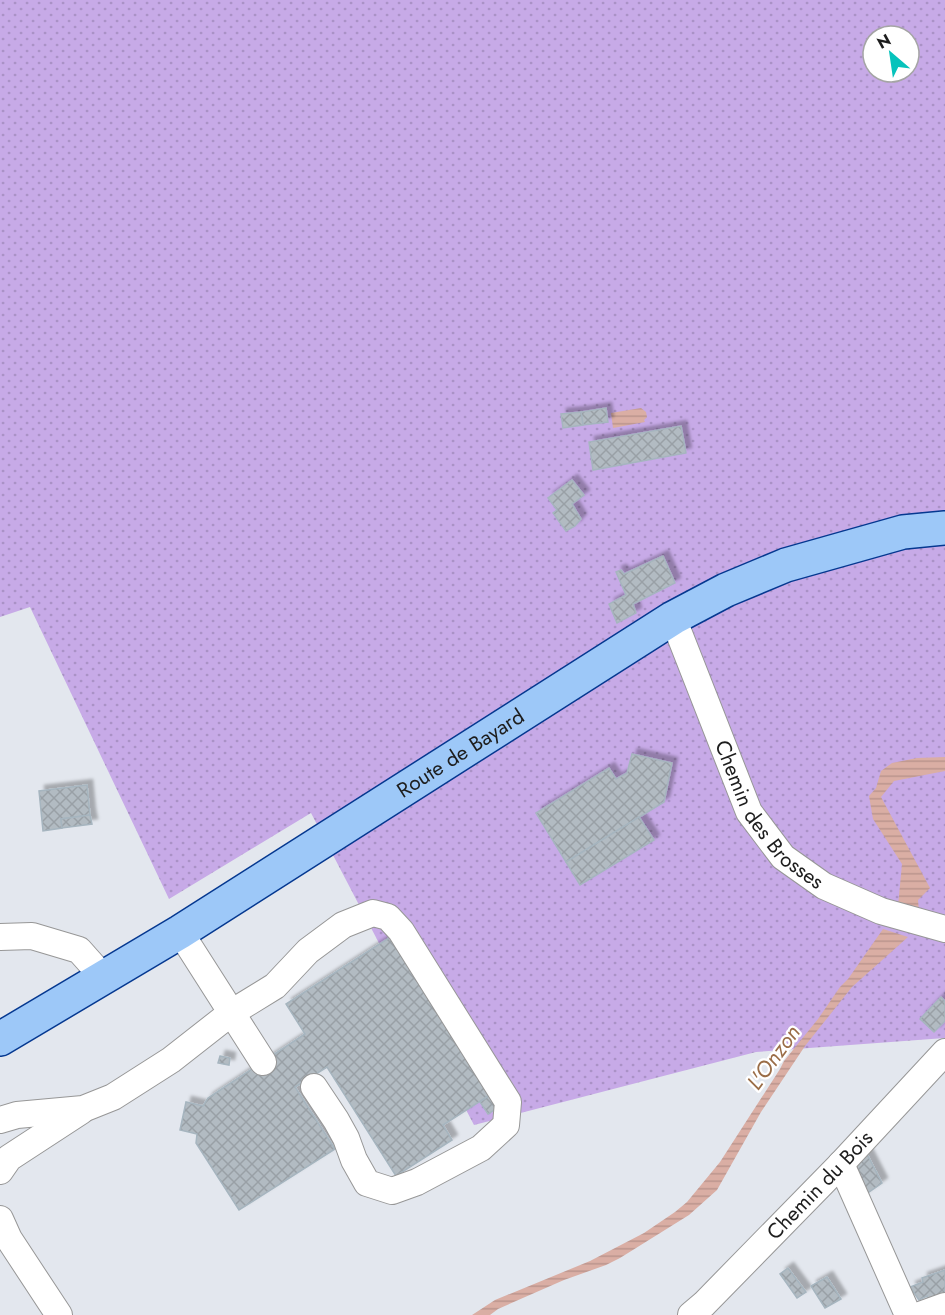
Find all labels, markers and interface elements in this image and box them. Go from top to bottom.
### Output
north arrow [861,24,921,84]
text: N [873,28,895,54]
street label: Route de Bayard [391,701,530,805]
street label: Chemin des Brosses [707,736,830,896]
water label: L'Onzon [738,1018,808,1096]
street label: Chemin du Bois [760,1124,880,1247]

